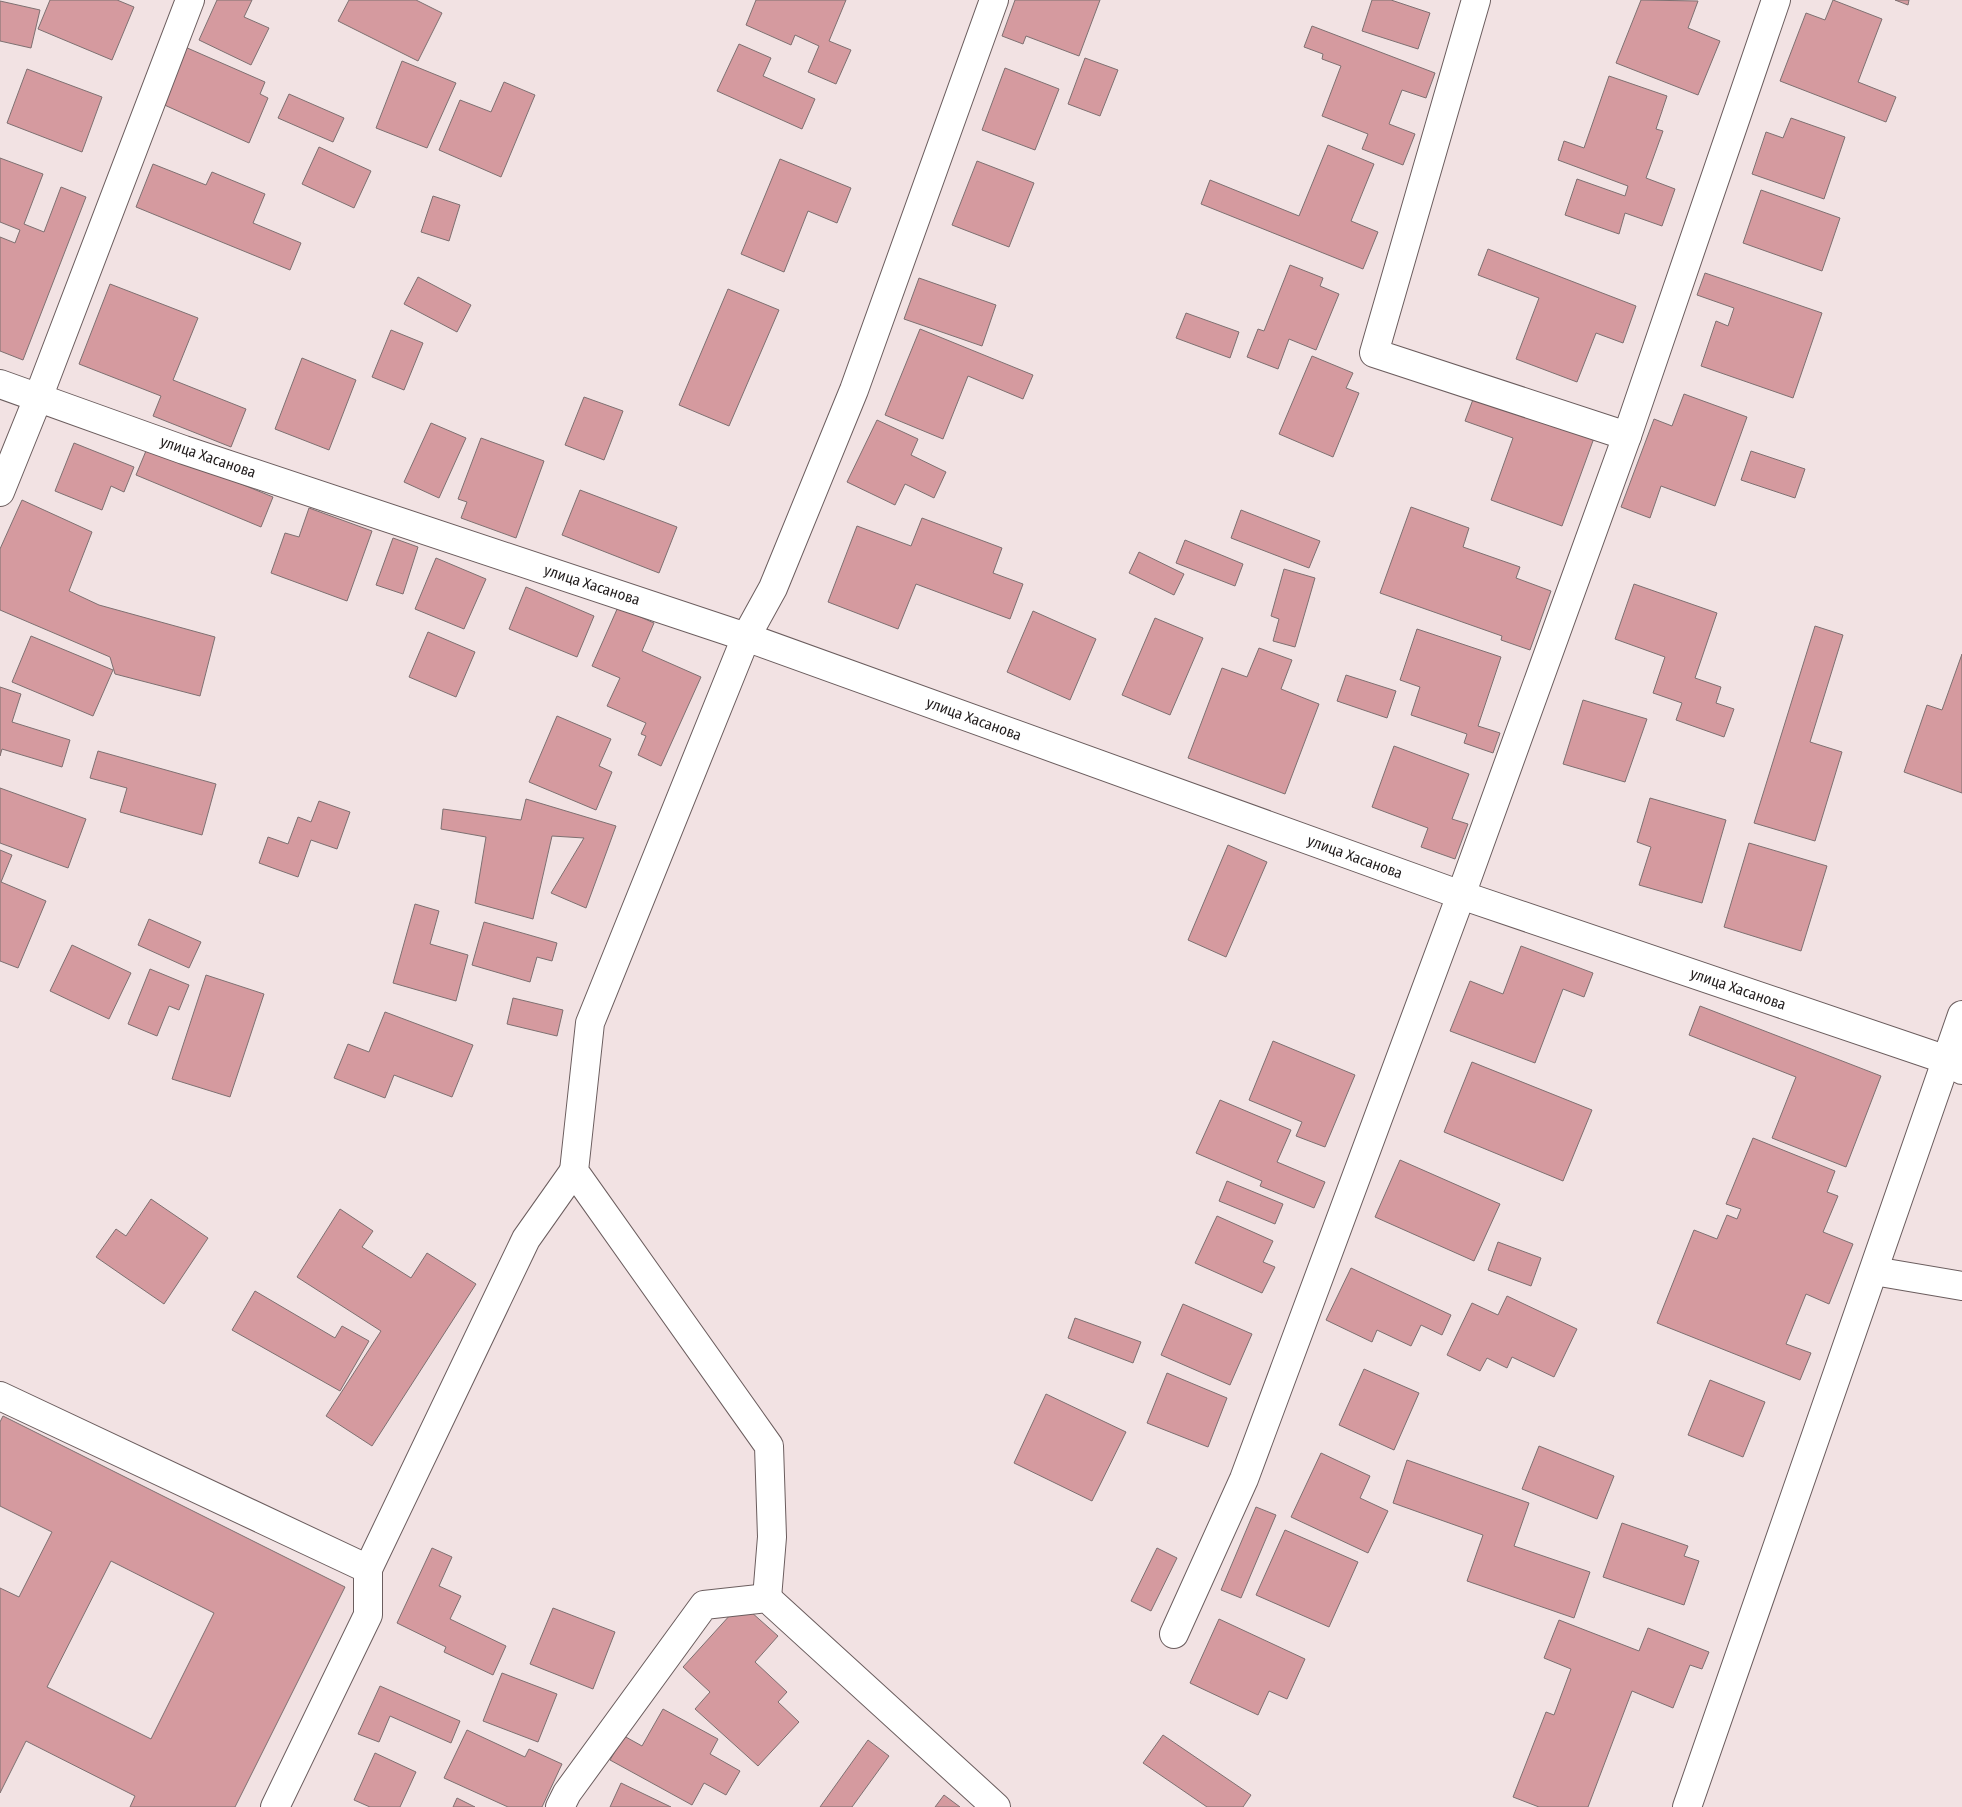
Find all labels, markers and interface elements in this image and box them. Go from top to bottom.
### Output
street label: улица Хасанова [158,432,258,482]
street label: улица Хасанова [542,561,642,609]
street label: улица Хасанова [924,693,1024,745]
street label: улица Хасанова [1305,831,1405,883]
street label: улица Хасанова [1688,964,1788,1014]

